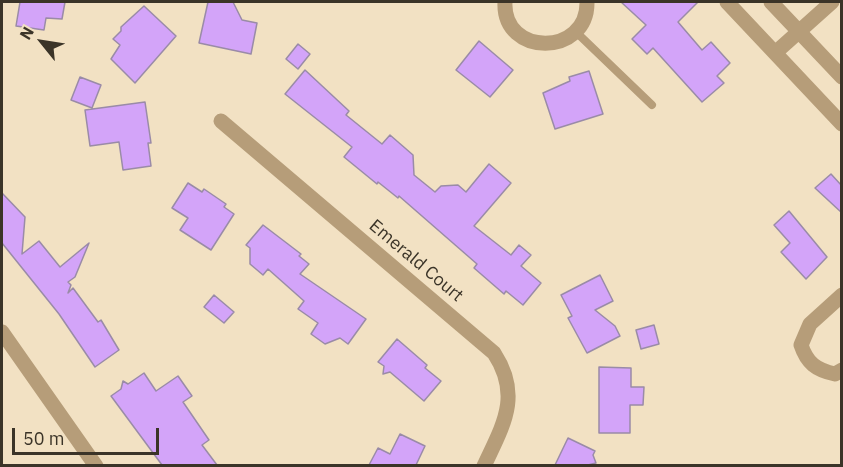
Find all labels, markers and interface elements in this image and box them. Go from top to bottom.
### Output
north arrow [12,12,72,72]
text: N [15,23,38,43]
street label: Emerald Court [365,215,467,307]
scale bar [15,416,162,454]
text: 50 m [23,427,65,450]

